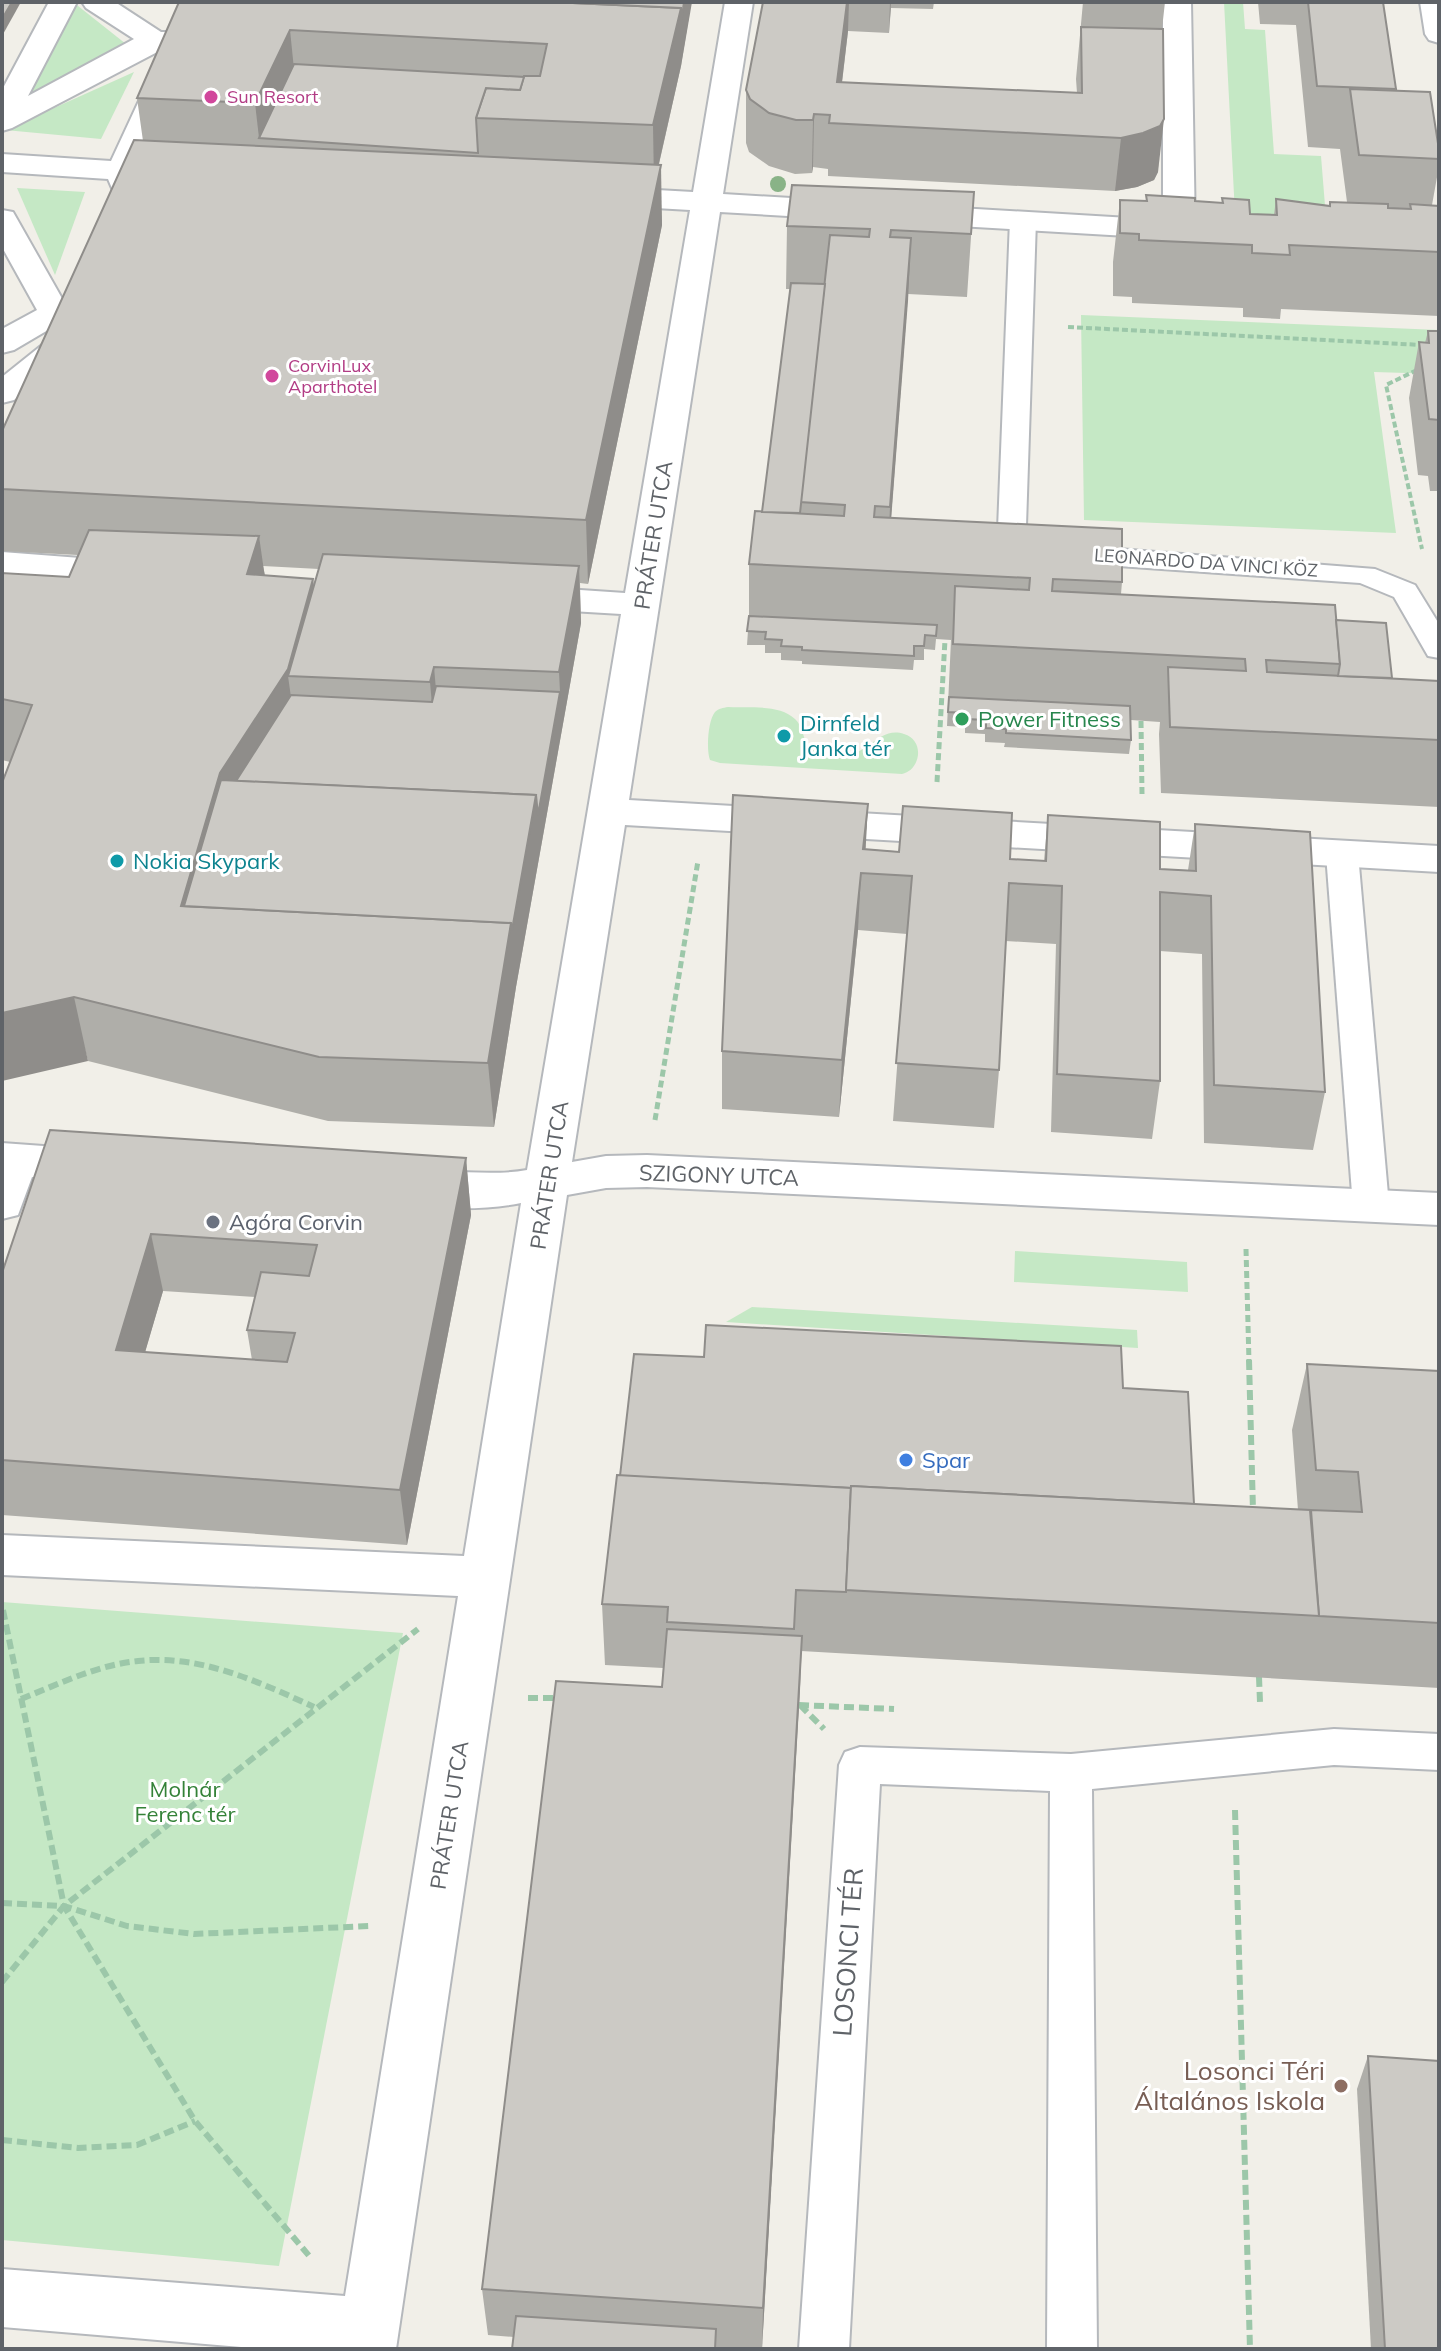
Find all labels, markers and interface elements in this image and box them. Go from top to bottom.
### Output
place label: Sun Resort [227,85,318,108]
marker: Sun Resort [202,88,220,106]
place label: CorvinLux Aparthotel [288,354,377,398]
marker: CorvinLux Aparthotel [263,367,281,385]
street label: PRÁTER UTCA [627,459,679,611]
street label: LEONARDO DA VINCI KÖZ [1093,543,1319,582]
place label: Power Fitness [978,705,1121,733]
place label: Dirnfeld Janka tér [800,709,891,762]
marker: Power Fitness [953,710,971,728]
marker: Dirnfeld Janka tér [775,727,793,745]
place label: Nokia Skypark [133,847,280,875]
marker: Nokia Skypark [108,852,126,870]
street label: PRÁTER UTCA [523,1099,575,1251]
street label: SZIGONY UTCA [638,1158,800,1192]
place label: Agóra Corvin [229,1208,363,1236]
marker: Agóra Corvin [204,1213,222,1231]
place label: Spar [922,1446,970,1474]
marker: Spar [897,1451,915,1469]
street label: PRÁTER UTCA [423,1739,475,1891]
park label: Molnár Ferenc tér [135,1775,235,1828]
street label: LOSONCI TÉR [825,1866,870,2038]
place label: Losonci Téri Általános Iskola [1134,2054,1325,2117]
marker: Losonci Téri Általános Iskola [1332,2077,1350,2095]

